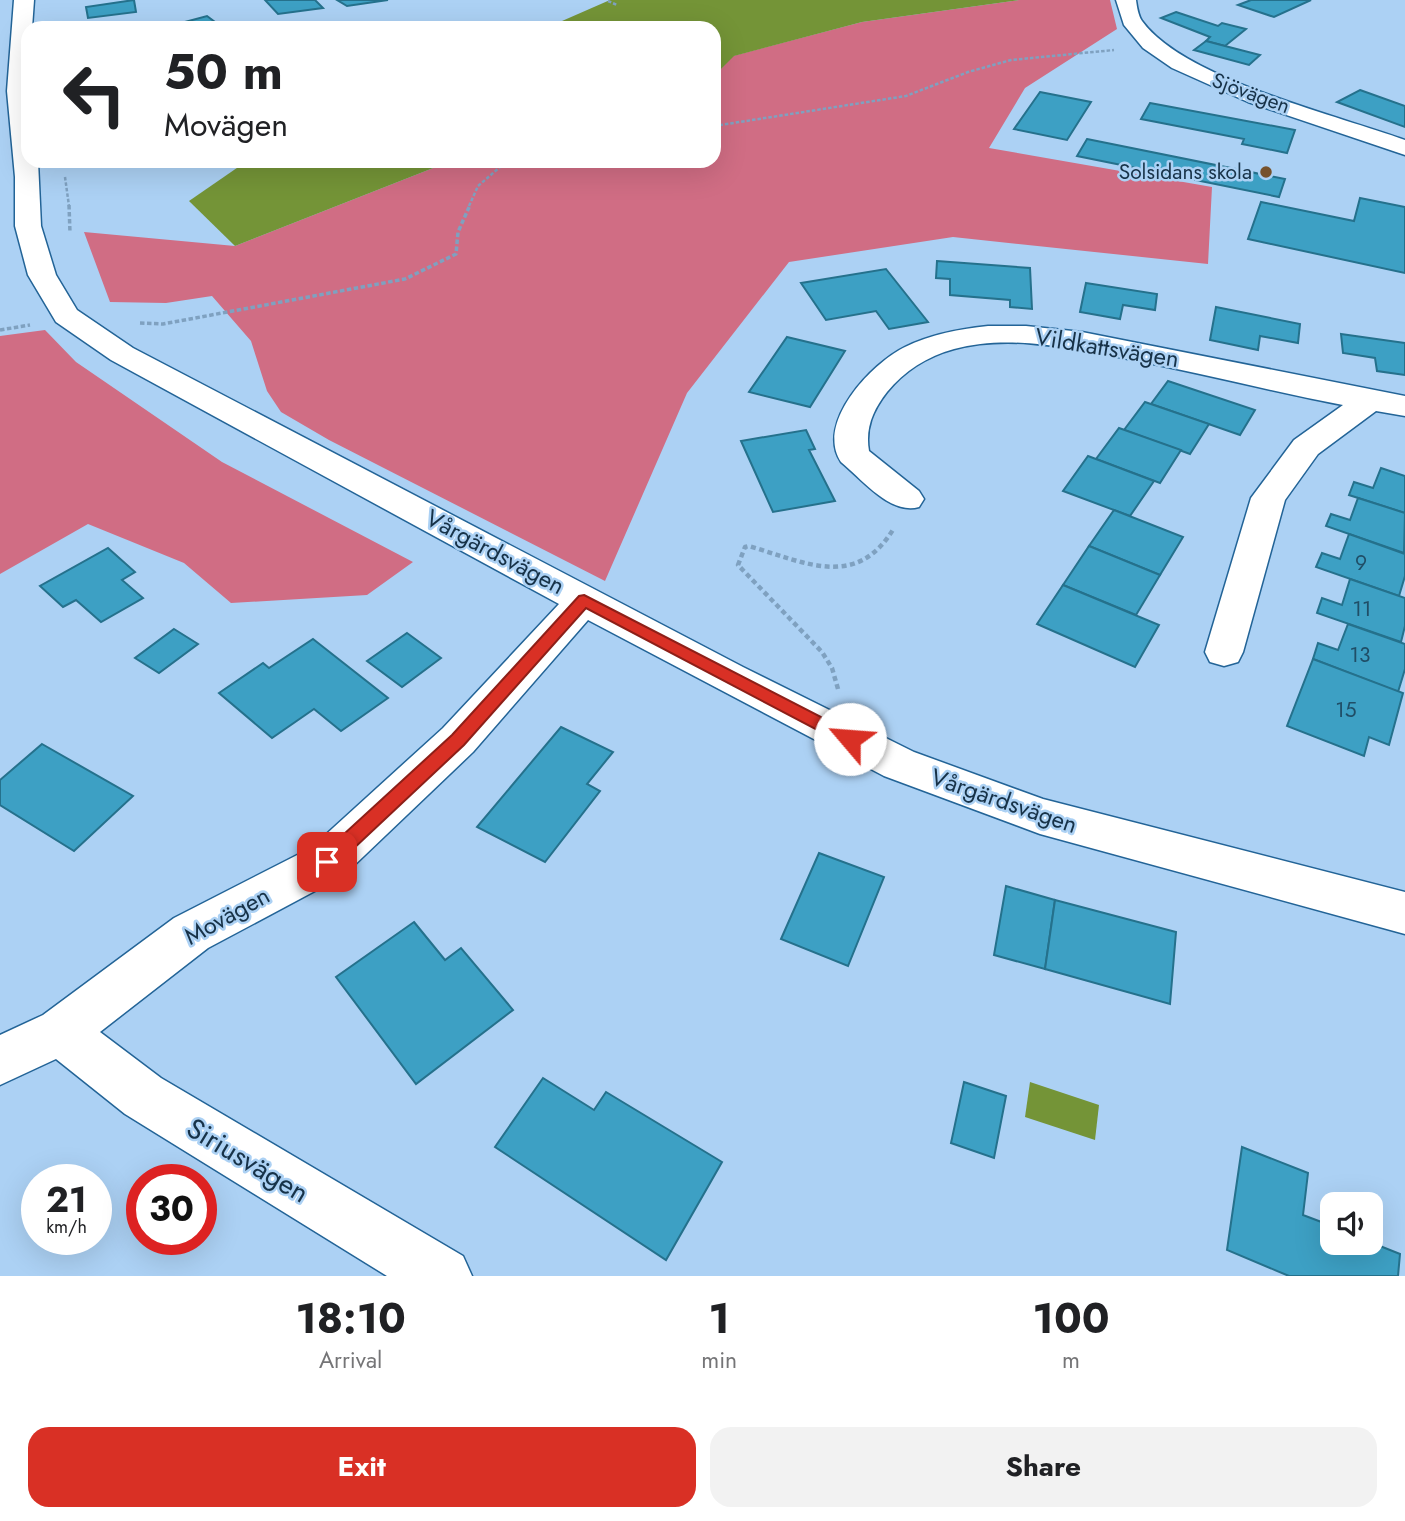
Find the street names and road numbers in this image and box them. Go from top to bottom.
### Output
street label: Sjövägen [1208,65,1294,121]
street label: Vildkattsvägen [1033,319,1182,376]
street label: Vårgärdsvägen [419,500,571,603]
street label: Vårgärdsvägen [926,759,1082,842]
street label: Movägen [178,878,276,953]
street label: Siriusvägen [179,1108,317,1213]

